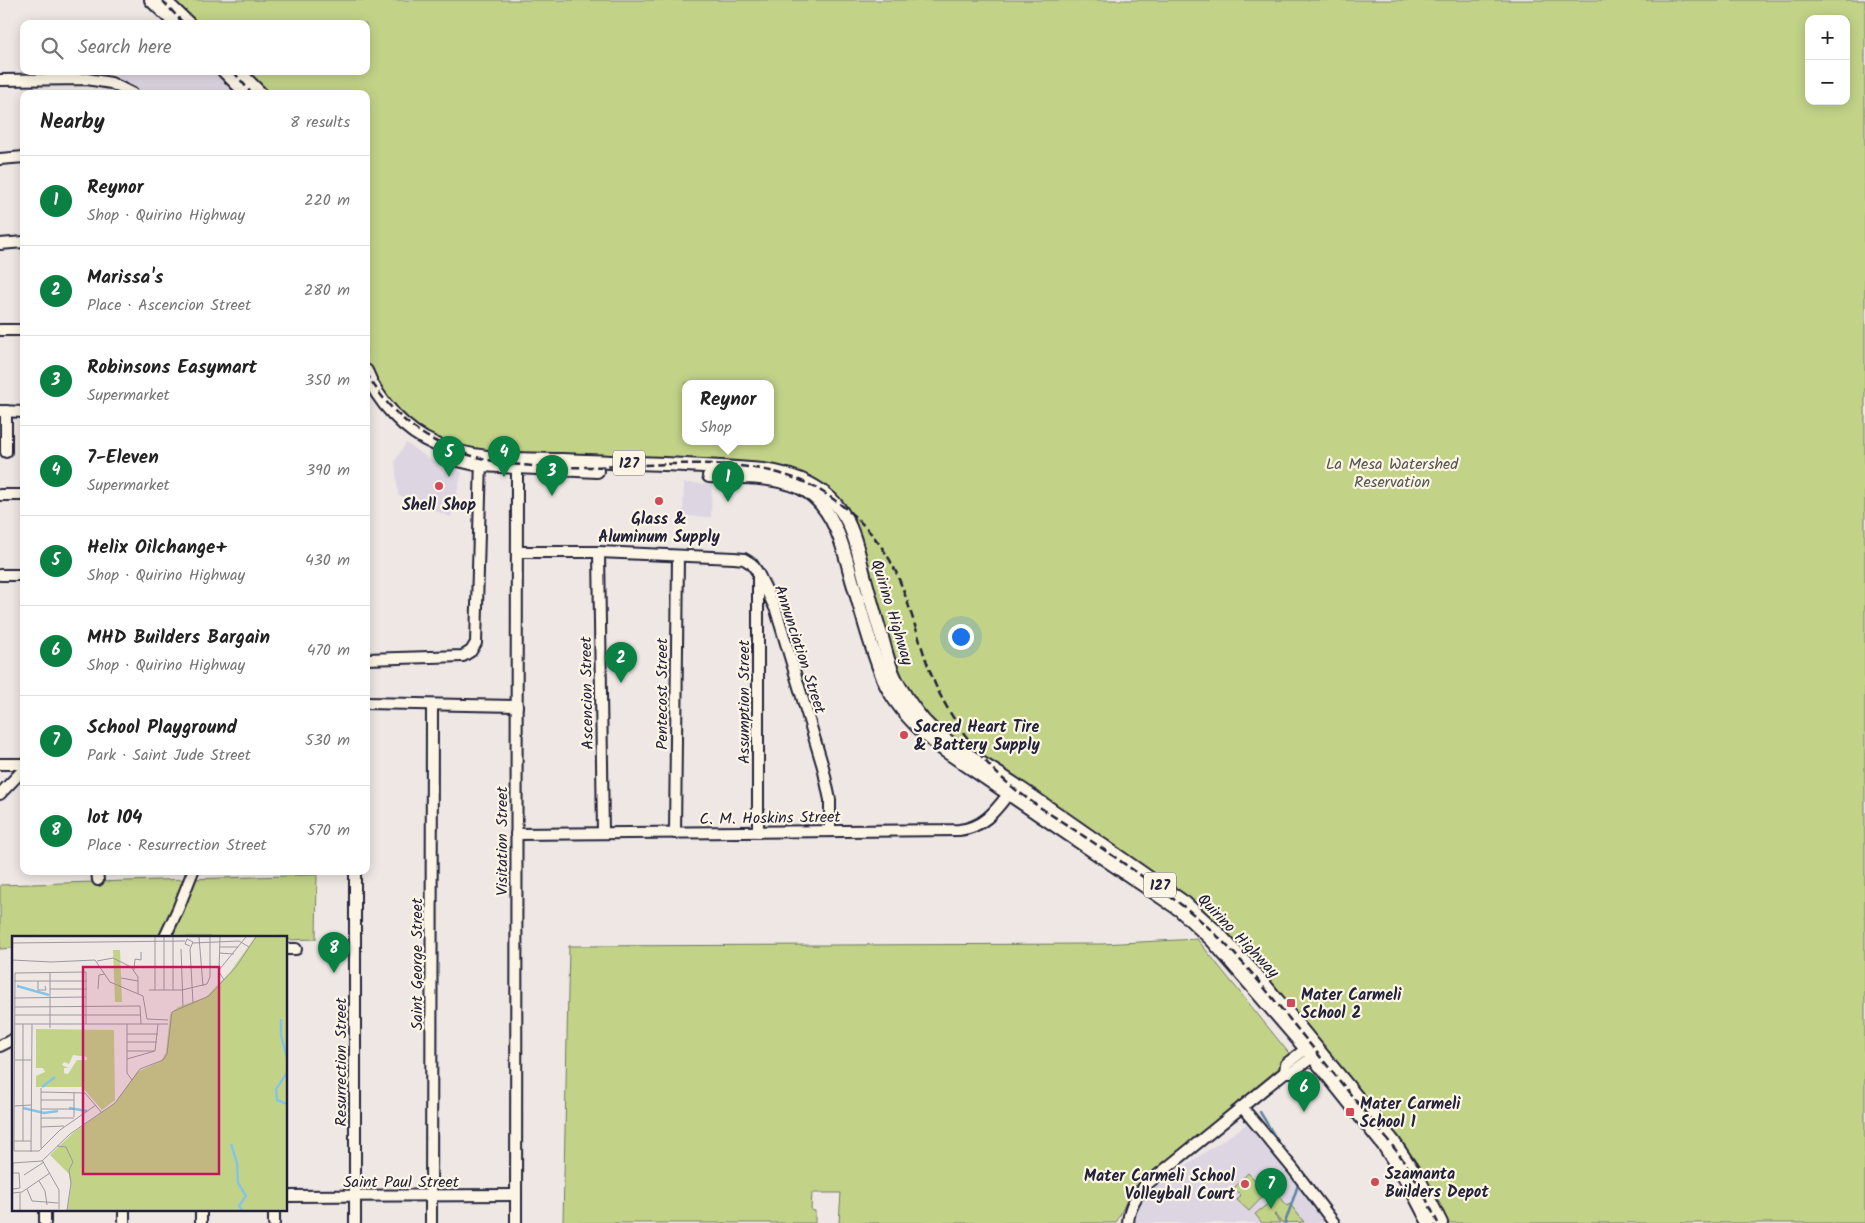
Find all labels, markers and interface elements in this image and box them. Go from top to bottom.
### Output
map controls [1805,15,1850,105]
button: + [1805,15,1850,60]
search box [20,20,370,75]
text: Search here [78,33,172,63]
icon: search [38,34,66,62]
button: − [1805,60,1850,105]
text: Nearby [40,106,105,139]
text: 8 results [290,110,350,135]
text: Reynor [87,173,144,203]
text: 1 [54,188,58,213]
text: 220 m [304,188,350,213]
text: Shop · Quirino Highway [87,203,245,228]
text: Marissa's [87,263,163,293]
text: 2 [51,278,61,303]
text: 280 m [304,278,350,303]
text: Place · Ascencion Street [87,293,251,318]
text: Robinsons Easymart [87,353,257,383]
text: 3 [52,368,60,393]
text: 350 m [305,368,350,393]
popup [682,380,774,445]
text: Supermarket [87,383,170,408]
text: Reynor [700,385,756,415]
text: Shop [700,415,732,440]
pin: 5 [433,436,465,477]
pin: 4 [488,436,520,477]
text: 7-Eleven [87,443,159,473]
road number: 127 [613,450,645,476]
park label: La Mesa Watershed Reservation [1326,452,1459,495]
pin: 3 [536,455,568,496]
text: 4 [52,458,60,483]
text: 390 m [306,458,350,483]
pin: 1 [712,461,744,502]
text: Supermarket [87,473,170,498]
marker: Shell Shop [433,480,445,492]
place label: Shell Shop [402,493,476,518]
marker: Glass & Aluminum Supply [653,495,665,507]
place label: Glass & Aluminum Supply [598,507,721,550]
text: Helix Oilchange+ [87,533,227,563]
text: 5 [52,548,60,573]
text: 430 m [305,548,350,573]
street label: Quirino Highway [864,556,920,669]
text: Shop · Quirino Highway [87,563,245,588]
street label: Annunciation Street [767,582,832,718]
text: MHD Builders Bargain [87,623,270,653]
your location [948,624,974,650]
street label: Ascencion Street [574,635,601,750]
street label: Pentecost Street [650,637,675,750]
text: 6 [52,638,60,663]
text: 470 m [307,638,350,663]
street label: Assumption Street [732,639,757,764]
pin: 2 [605,642,637,683]
text: Shop · Quirino Highway [87,653,245,678]
text: School Playground [87,713,237,743]
place label: Sacred Heart Tire & Battery Supply [914,715,1040,758]
text: 7 [52,728,60,753]
text: 530 m [305,728,350,753]
marker: Sacred Heart Tire & Battery Supply [898,729,910,741]
text: Park · Saint Jude Street [87,743,251,768]
street label: Visitation Street [490,785,515,896]
text: lot 104 [87,803,142,833]
street label: C. M. Hoskins Street [699,805,842,832]
text: 8 [51,818,61,843]
text: 570 m [307,818,350,843]
text: Place · Resurrection Street [87,833,267,858]
road number: 127 [1144,872,1176,898]
street label: Quirino Highway [1191,888,1285,984]
street label: Saint George Street [405,897,430,1030]
pin: 8 [318,932,350,973]
inset map [12,936,288,1210]
place label: Mater Carmeli School 2 [1301,983,1402,1026]
street label: Resurrection Street [329,997,354,1126]
marker: Mater Carmeli School 2 [1285,997,1297,1009]
pin: 6 [1288,1071,1320,1112]
place label: Mater Carmeli School 1 [1360,1092,1461,1135]
marker: Mater Carmeli School 1 [1344,1106,1356,1118]
place label: Szamanta Builders Depot [1385,1162,1489,1205]
place label: Mater Carmeli School Volleyball Court [1084,1164,1236,1207]
pin: 7 [1255,1168,1287,1209]
street label: Saint Paul Street [343,1170,460,1195]
marker: Szamanta Builders Depot [1369,1176,1381,1188]
marker: Mater Carmeli School Volleyball Court [1239,1178,1251,1190]

